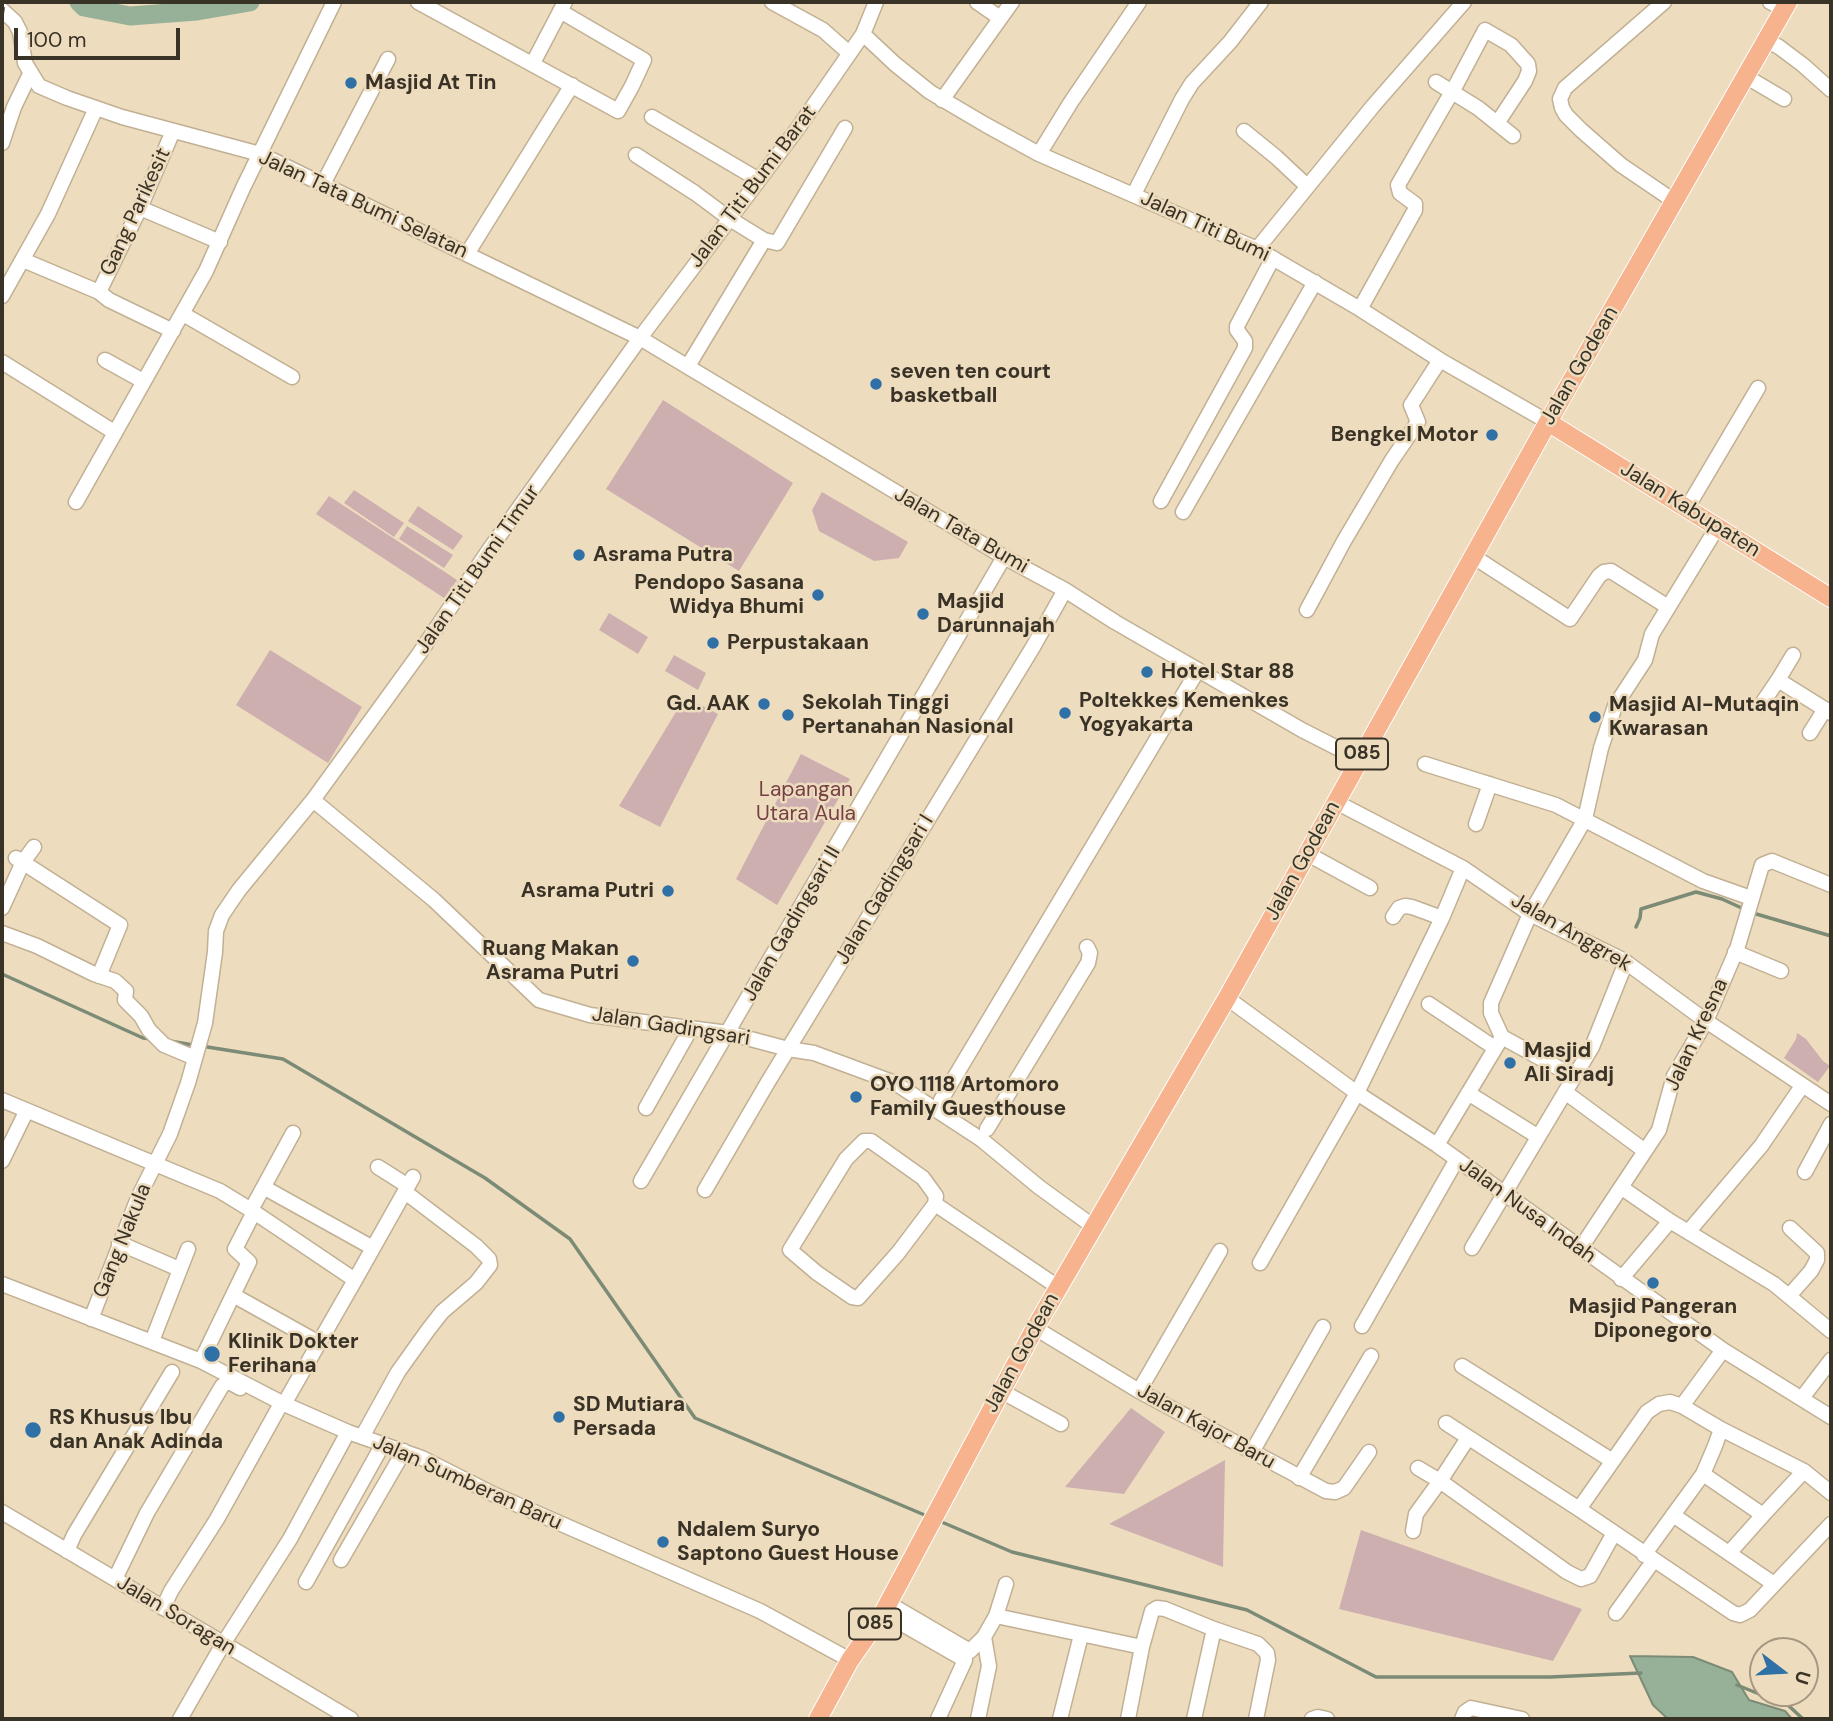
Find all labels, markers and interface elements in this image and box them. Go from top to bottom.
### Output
scale bar [18,14,184,58]
text: 100 m [27,26,87,54]
place label: Masjid At Tin [365,70,496,96]
marker: Masjid At Tin [343,75,359,91]
street label: Jalan Titi Bumi Barat [684,101,822,273]
street label: Gang Parikesit [95,144,177,280]
street label: Jalan Tata Bumi Selatan [254,145,472,265]
street label: Jalan Titi Bumi [1136,186,1274,268]
street label: Jalan Godean [1536,302,1624,430]
place label: seven ten court basketball [890,359,1051,409]
marker: seven ten court basketball [868,376,884,392]
place label: Bengkel Motor [1331,422,1478,448]
marker: Bengkel Motor [1484,427,1500,443]
street label: Jalan Kabupaten [1615,457,1765,563]
street label: Jalan Titi Bumi Timur [410,481,546,659]
street label: Jalan Tata Bumi [889,482,1033,580]
place label: Asrama Putra [593,542,733,568]
marker: Asrama Putra [571,547,587,563]
place label: Pendopo Sasana Widya Bhumi [634,570,804,620]
marker: Pendopo Sasana Widya Bhumi [810,587,826,603]
place label: Masjid Darunnajah [937,589,1055,639]
marker: Masjid Darunnajah [915,606,931,622]
place label: Perpustakaan [727,630,869,656]
marker: Perpustakaan [705,635,721,651]
place label: Hotel Star 88 [1161,659,1295,685]
marker: Hotel Star 88 [1139,664,1155,680]
place label: Poltekkes Kemenkes Yogyakarta [1079,688,1289,738]
place label: Sekolah Tinggi Pertanahan Nasional [802,690,1014,740]
place label: Gd. AAK [666,691,750,717]
place label: Masjid Al-Mutaqin Kwarasan [1609,692,1799,742]
marker: Gd. AAK [756,696,772,712]
marker: Poltekkes Kemenkes Yogyakarta [1057,705,1073,721]
marker: Sekolah Tinggi Pertanahan Nasional [780,707,796,723]
marker: Masjid Al-Mutaqin Kwarasan [1587,709,1603,725]
road number: 085 [1336,738,1388,769]
park label: Lapangan Utara Aula [756,777,856,827]
street label: Jalan Godean [1260,797,1346,925]
street label: Jalan Gadingsari I [830,811,940,969]
street label: Jalan Gadingsari II [737,842,847,1006]
place label: Asrama Putri [521,878,654,904]
marker: Asrama Putri [660,883,676,899]
street label: Jalan Anggrek [1506,888,1636,978]
place label: Ruang Makan Asrama Putri [482,936,619,986]
marker: Ruang Makan Asrama Putri [625,953,641,969]
street label: Jalan Kresna [1660,975,1734,1095]
street label: Jalan Gadingsari [590,1002,752,1052]
place label: Masjid Ali Siradj [1524,1038,1614,1088]
marker: Masjid Ali Siradj [1502,1055,1518,1071]
place label: OYO 1118 Artomoro Family Guesthouse [870,1072,1066,1122]
marker: OYO 1118 Artomoro Family Guesthouse [848,1089,864,1105]
street label: Jalan Nusa Indah [1453,1153,1601,1269]
street label: Gang Nakula [89,1180,157,1302]
marker: Masjid Pangeran Diponegoro [1645,1275,1661,1291]
street label: Jalan Godean [979,1289,1065,1417]
place label: Masjid Pangeran Diponegoro [1569,1294,1737,1344]
place label: Klinik Dokter Ferihana [228,1329,359,1379]
marker: Klinik Dokter Ferihana [202,1344,222,1364]
street label: Jalan Kajor Baru [1133,1379,1279,1475]
place label: SD Mutiara Persada [573,1392,685,1442]
place label: RS Khusus Ibu dan Anak Adinda [49,1405,223,1455]
marker: SD Mutiara Persada [551,1409,567,1425]
marker: RS Khusus Ibu dan Anak Adinda [23,1420,43,1440]
street label: Jalan Sumberan Baru [369,1430,565,1536]
place label: Ndalem Suryo Saptono Guest House [677,1517,899,1567]
marker: Ndalem Suryo Saptono Guest House [655,1534,671,1550]
street label: Jalan Soragan [112,1571,240,1661]
road number: 085 [849,1608,901,1640]
north arrow [1749,1637,1819,1707]
text: U [1789,1668,1817,1688]

